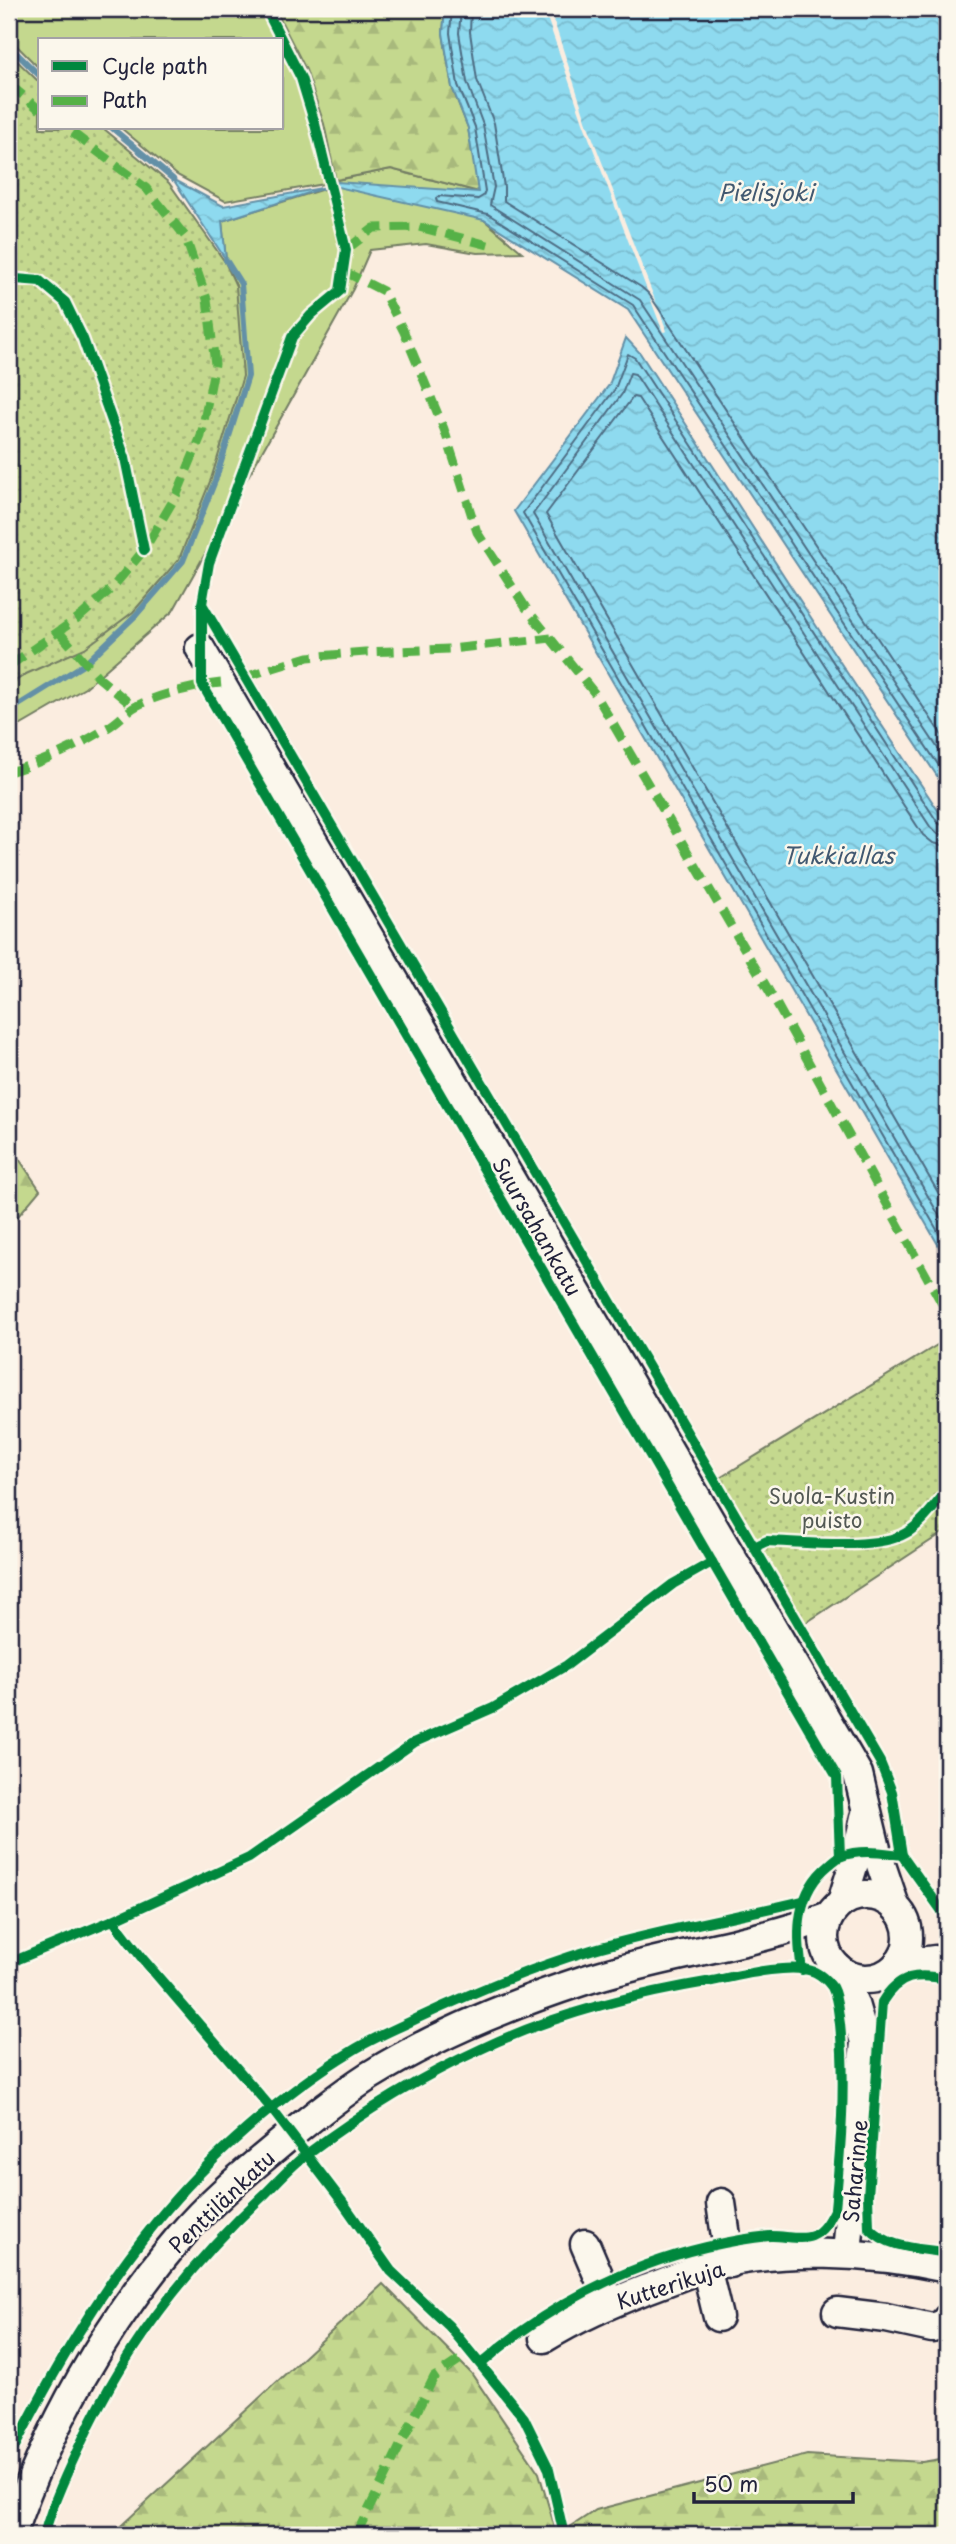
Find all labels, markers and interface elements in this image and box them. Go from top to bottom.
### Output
legend [38,38,284,130]
text: Cycle path [102,49,208,81]
text: Path [102,83,147,115]
water label: Pielisjoki [718,174,817,209]
water label: Tukkiallas [782,837,896,872]
street label: Suursahankatu [485,1151,591,1301]
park label: Suola-Kustin puisto [769,1479,895,1535]
street label: Saharinne [834,2118,874,2224]
street label: Penttilänkatu [160,2142,282,2260]
street label: Kutterikuja [612,2251,728,2317]
scale bar [694,2460,853,2504]
text: 50 m [704,2467,758,2499]

